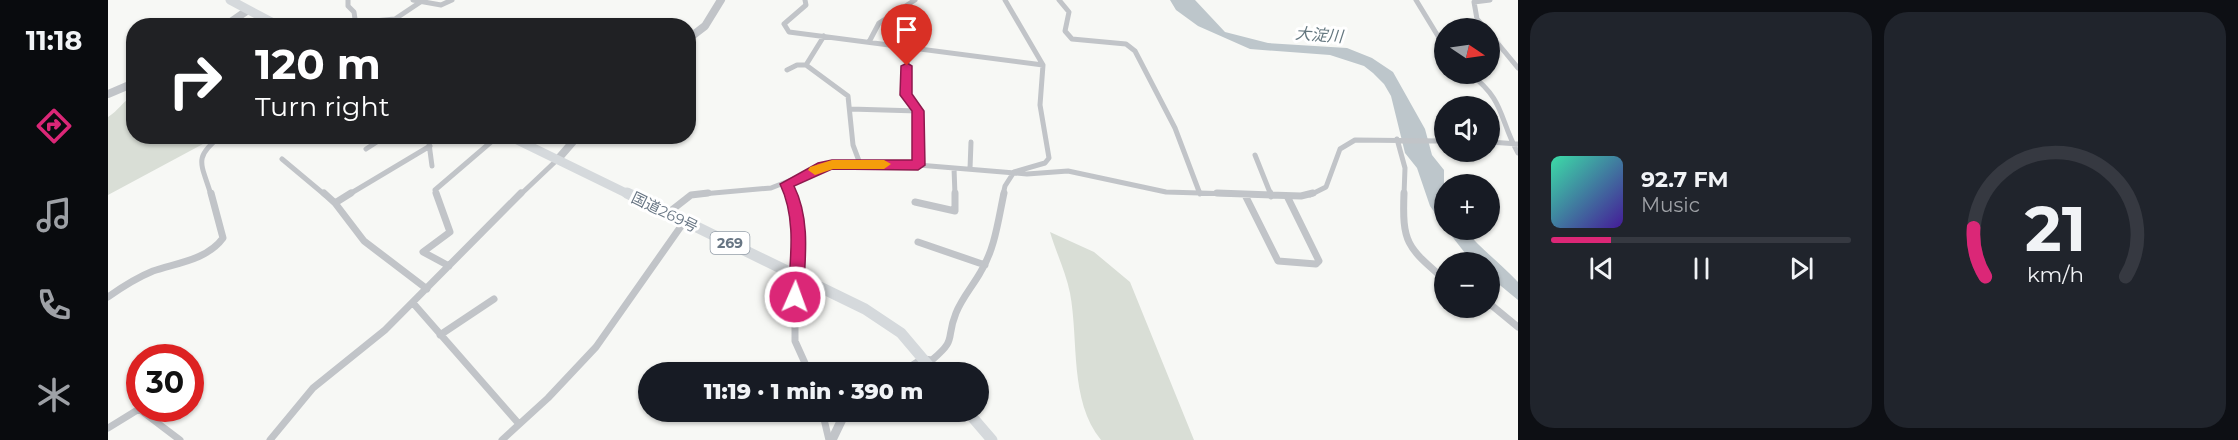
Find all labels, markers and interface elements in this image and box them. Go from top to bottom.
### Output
pin [881,4,932,66]
icon: arrive [890,13,923,46]
north arrow [1434,18,1500,84]
map controls [1434,18,1500,318]
text: 11:18 [26,24,82,57]
water label: 大淀川 [1294,24,1346,46]
text: 120 m [255,38,381,90]
icon: right [156,42,234,120]
text: Turn right [255,90,390,123]
button: sound [1434,96,1500,162]
icon: directions [33,105,75,147]
text: 92.7 FM [1641,166,1728,193]
button: + [1434,174,1500,240]
street label: 国道269号 [629,188,701,236]
text: 21 [2024,191,2086,267]
text: Music [1641,193,1700,217]
icon: music [33,194,75,236]
road number: 269 [710,232,750,254]
button: − [1434,252,1500,318]
icon: previous [1585,252,1618,285]
icon: pause [1685,252,1718,285]
icon: next [1785,252,1818,285]
text: km/h [2026,261,2084,287]
position arrow [763,265,827,329]
icon: phone [33,284,75,326]
speed limit sign: 30 [126,344,204,422]
icon: climate [33,374,75,416]
text: 11:19 · 1 min · 390 m [704,378,923,405]

